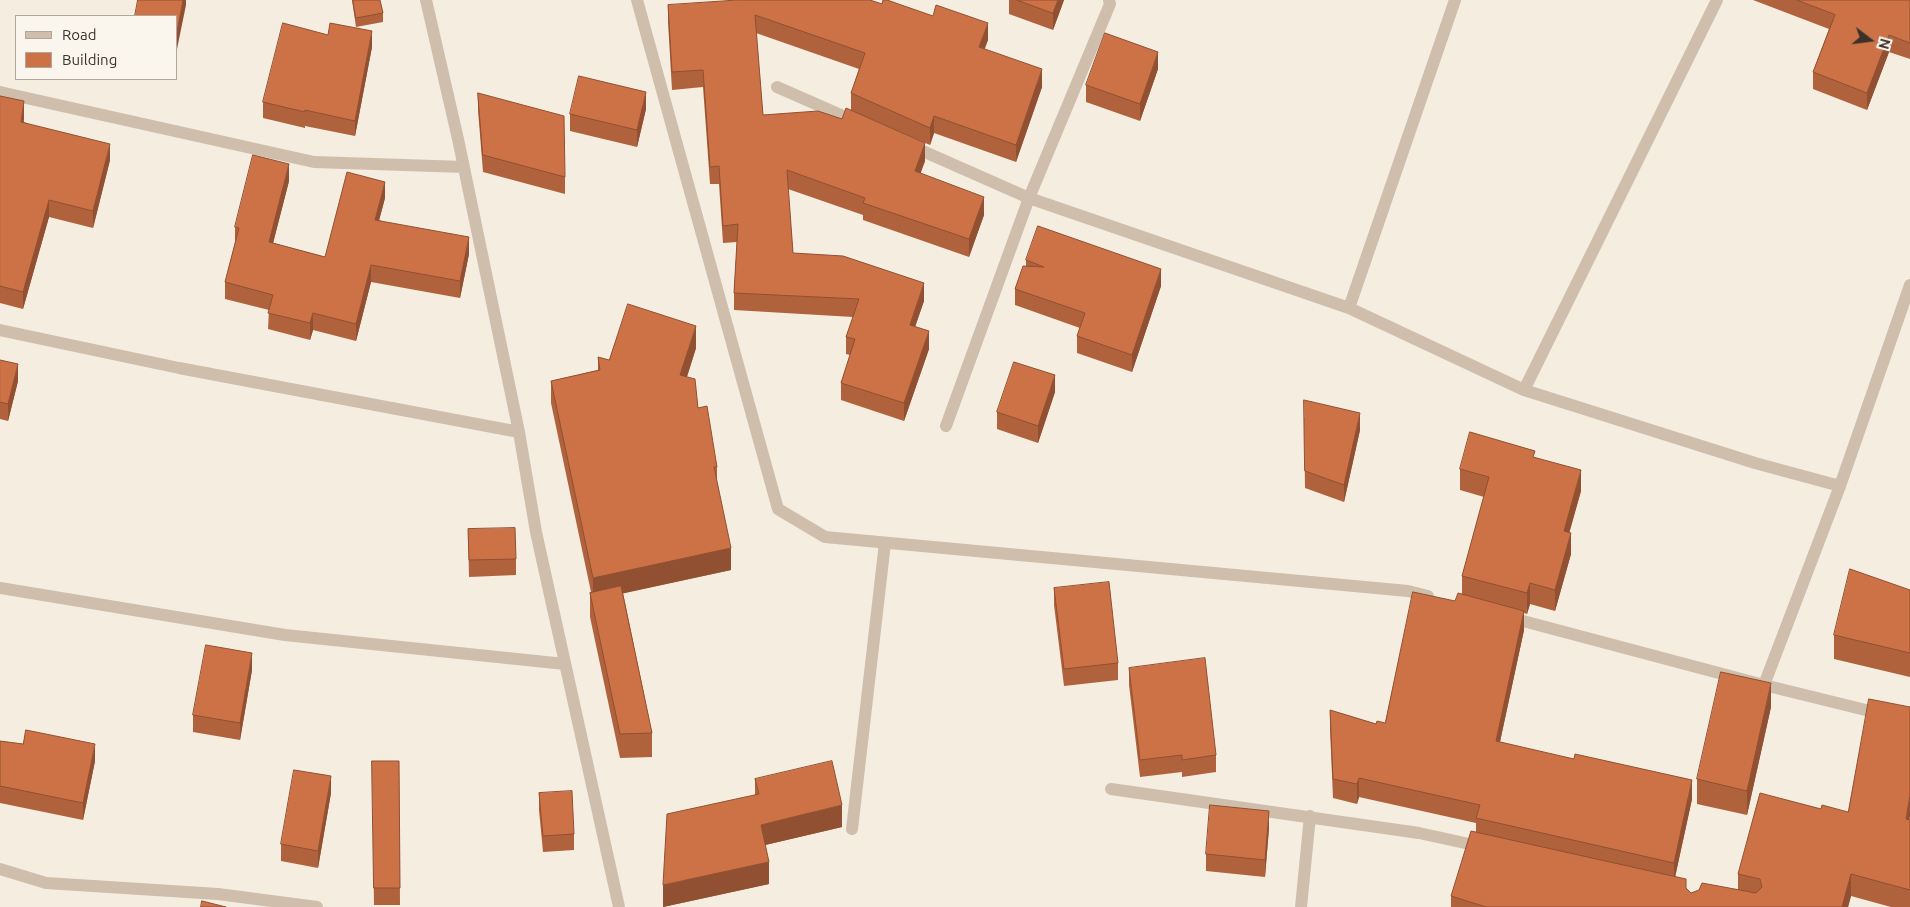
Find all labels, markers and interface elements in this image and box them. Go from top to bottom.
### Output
legend [15,15,178,80]
north arrow [1845,15,1895,65]
text: Road [62,26,97,43]
text: N [1875,37,1894,51]
text: Building [62,51,117,68]

